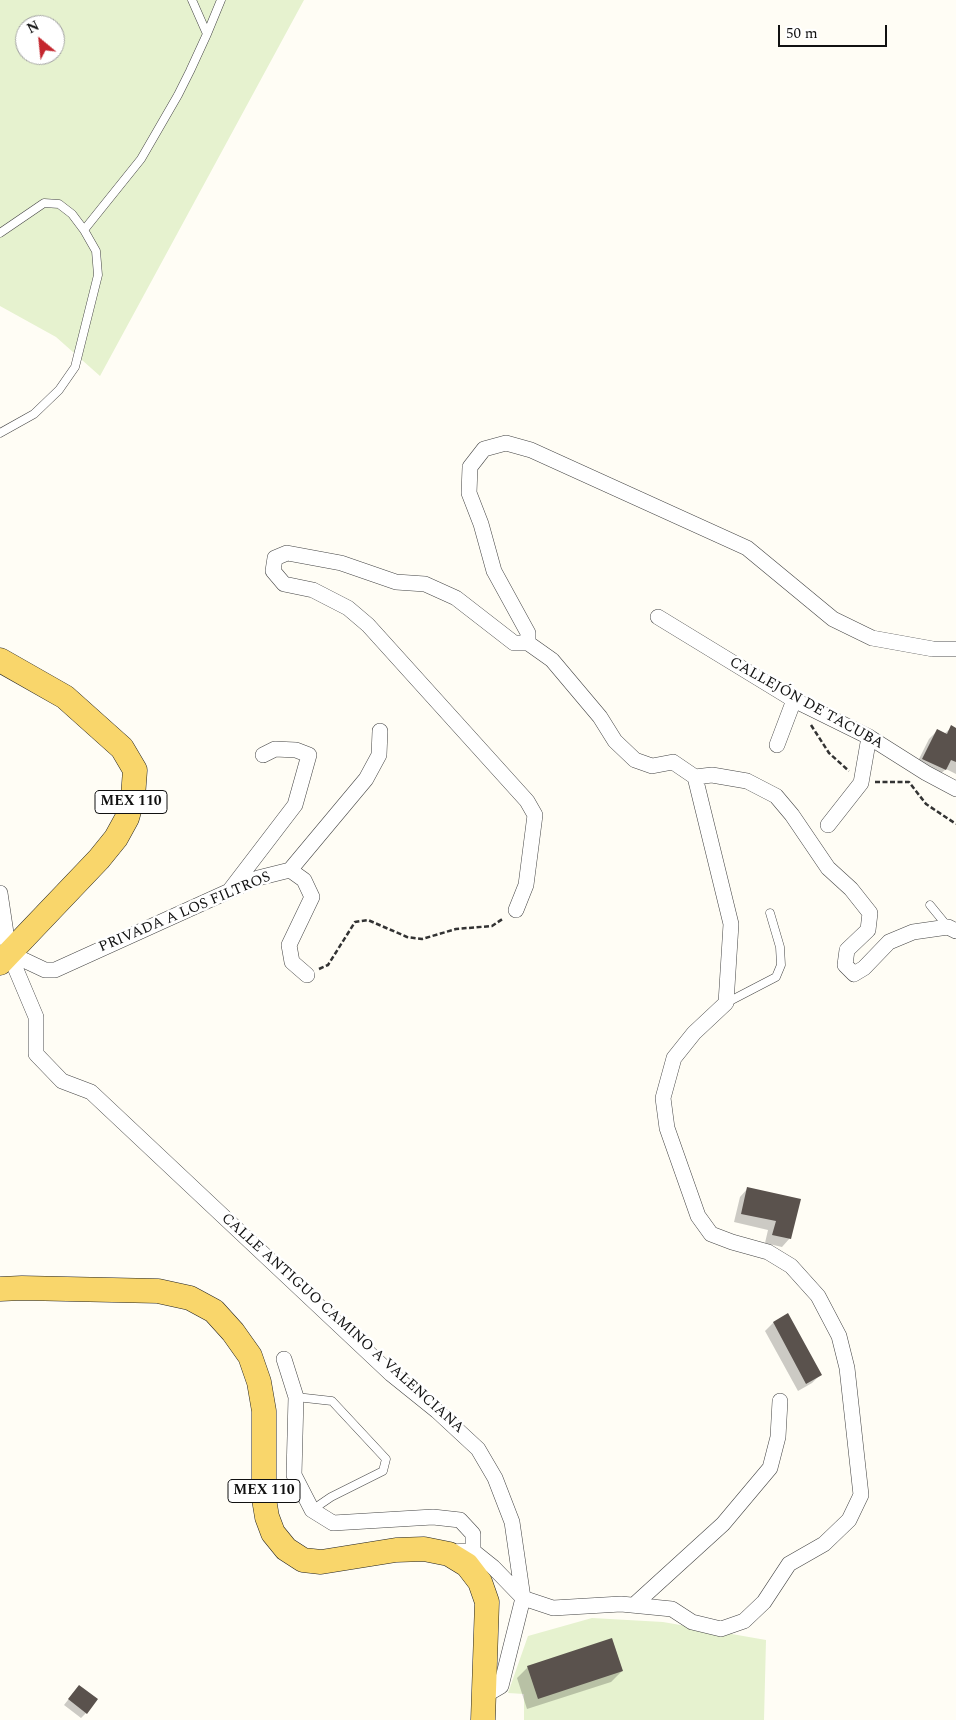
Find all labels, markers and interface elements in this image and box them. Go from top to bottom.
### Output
north arrow [15,15,65,65]
text: N [23,15,43,39]
scale bar [781,15,890,47]
text: 50 m [786,22,818,45]
street label: CALLEJÓN DE TACUBA [726,654,886,754]
road number: MEX 110 [95,790,167,814]
street label: PRIVADA A LOS FILTROS [96,869,274,957]
street label: CALLE ANTIGUO CAMINO A VALENCIANA [217,1210,467,1438]
road number: MEX 110 [228,1480,300,1502]

